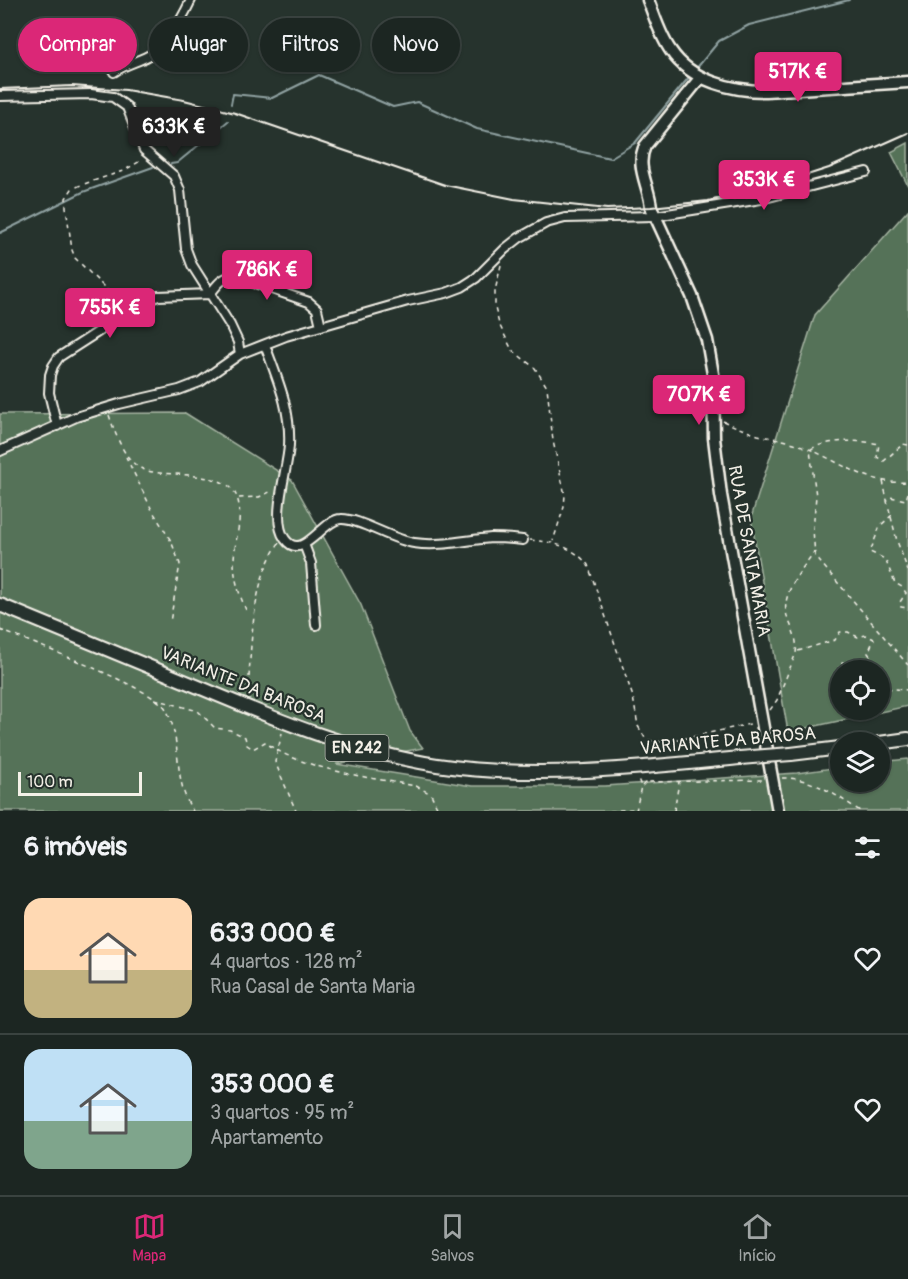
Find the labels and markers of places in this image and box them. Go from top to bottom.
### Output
pin: 517K € [749,52,847,103]
pin: 633K € [125,107,223,158]
pin: 353K € [715,160,813,211]
pin: 786K € [218,250,316,301]
pin: 755K € [61,288,159,339]
pin: 707K € [650,375,748,426]

